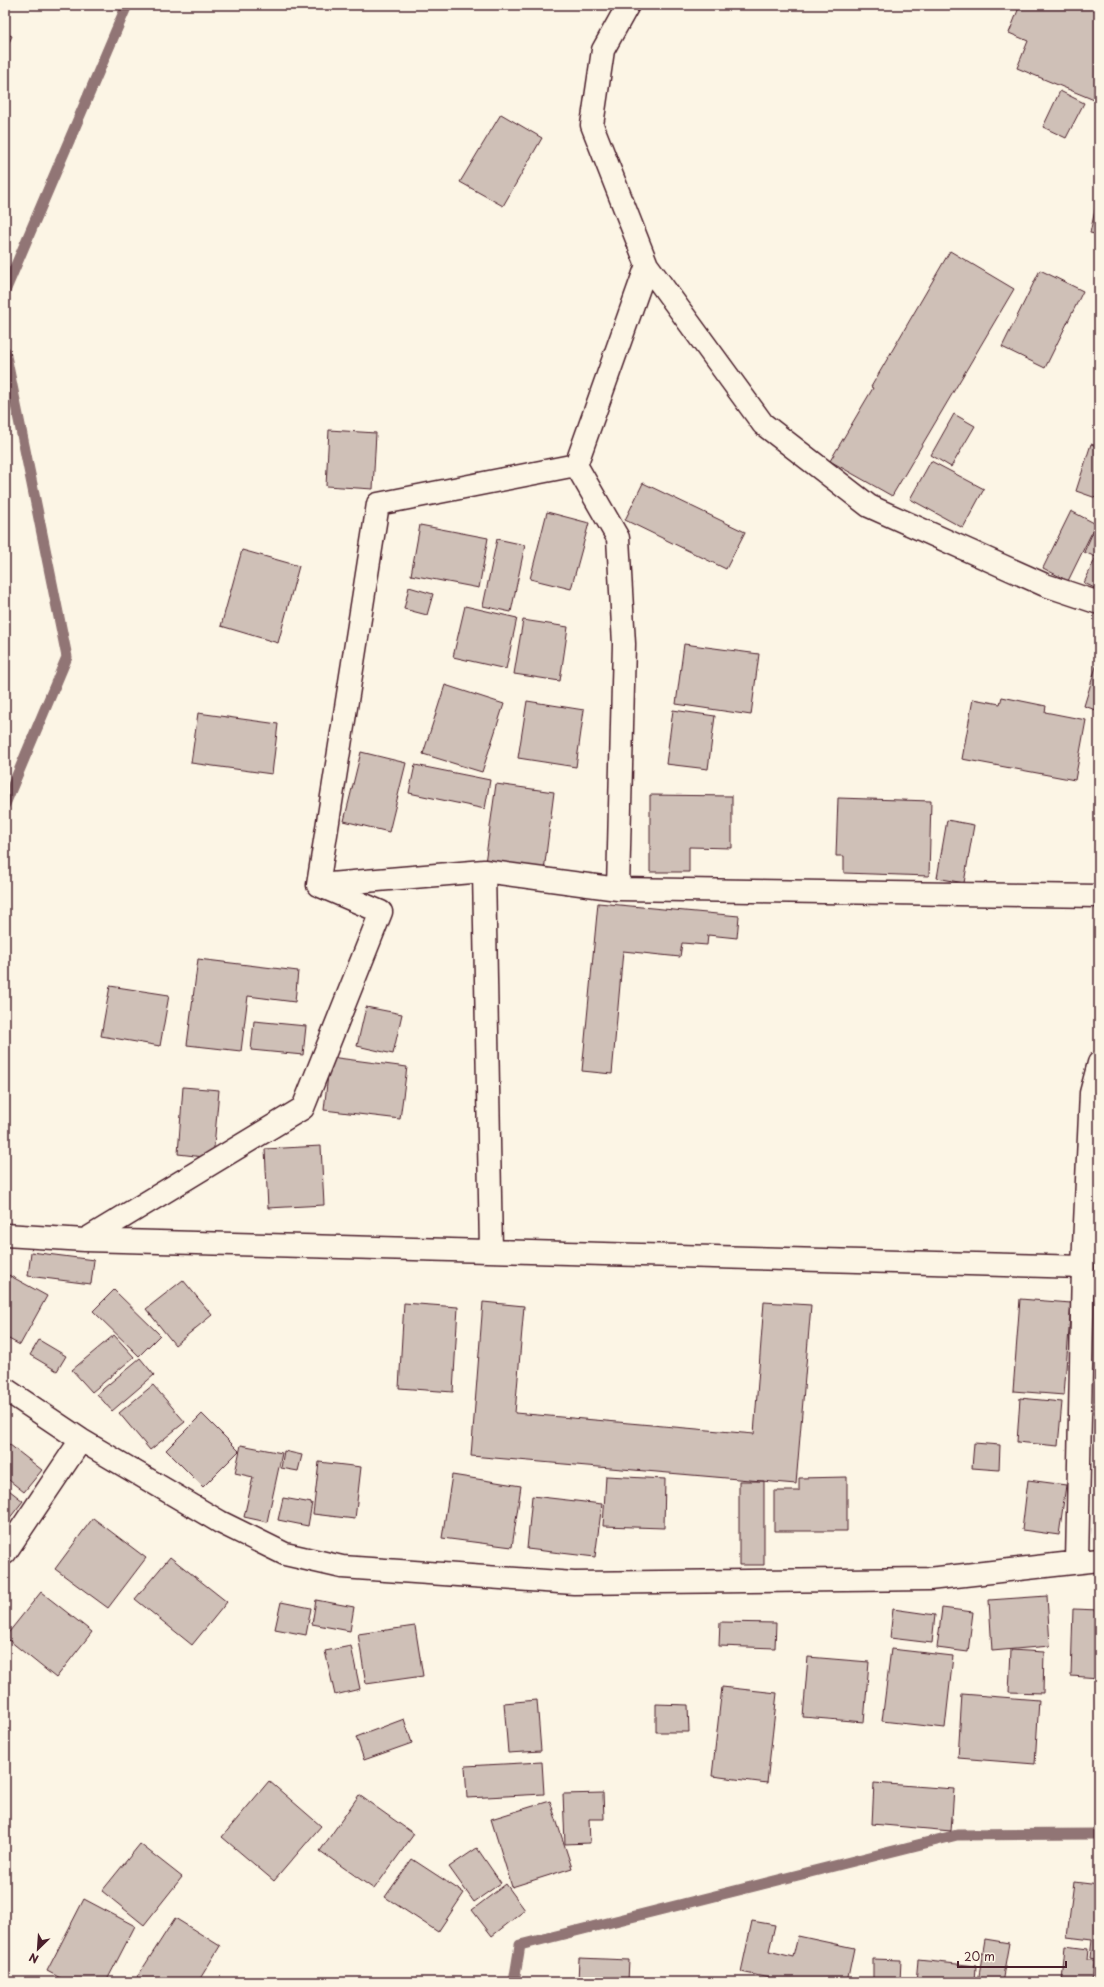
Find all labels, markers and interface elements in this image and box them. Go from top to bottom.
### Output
north arrow [18,1929,58,1969]
scale bar [958,1943,1066,1969]
text: 20 m [964,1947,995,1965]
text: N [26,1949,41,1968]

